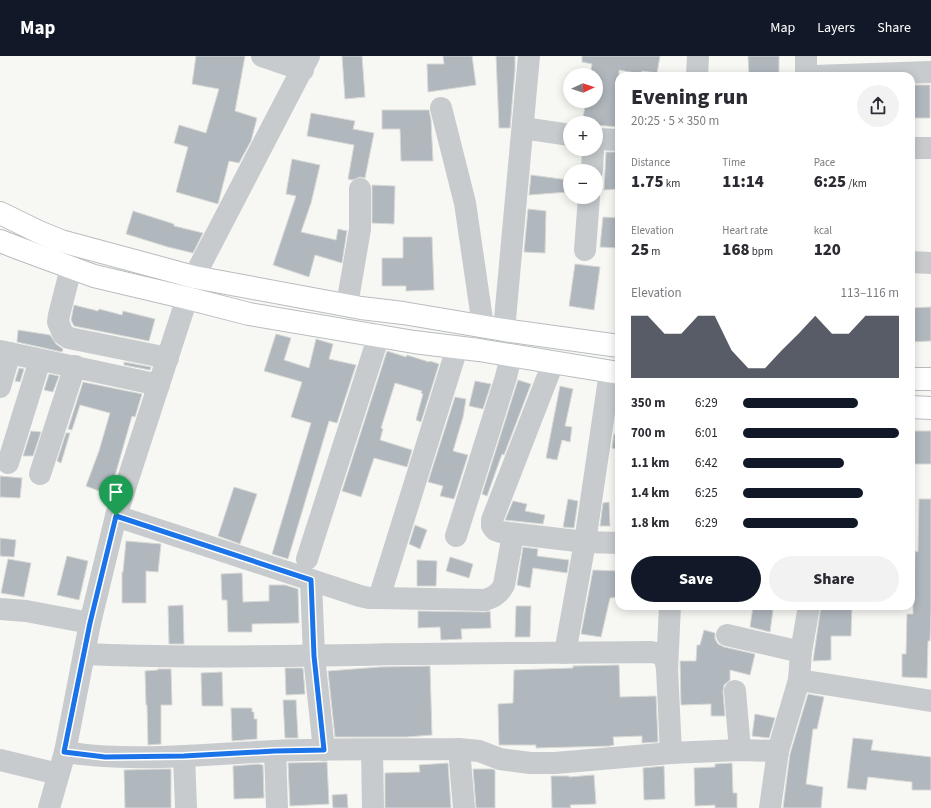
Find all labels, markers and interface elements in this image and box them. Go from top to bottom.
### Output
text: Map [20,15,55,42]
text: Map [770,18,795,38]
text: Layers [817,18,855,38]
text: Share [877,18,911,38]
north arrow [563,68,603,108]
map controls [563,68,603,204]
text: Evening run [631,81,748,113]
button: share [857,85,899,127]
text: 20:25 · 5 × 350 m [631,112,719,130]
button: + [563,116,603,156]
text: Distance [631,155,670,170]
text: Time [722,155,746,170]
text: Pace [814,155,835,170]
button: − [563,164,603,204]
text: 1.75 [631,170,664,194]
text: 11:14 [722,170,764,194]
text: 6:25 [814,170,846,194]
text: km [664,176,680,191]
text: /km [846,176,867,191]
text: Elevation [631,223,674,238]
text: Heart rate [722,223,768,238]
text: kcal [814,223,832,238]
text: 25 [631,238,649,262]
text: 168 [722,238,750,262]
text: 120 [814,238,841,262]
text: m [649,244,660,259]
text: bpm [750,244,773,259]
text: Elevation [631,284,682,302]
text: 113–116 m [841,284,899,302]
text: 350 m [631,394,665,412]
text: 6:29 [695,394,718,412]
text: 700 m [631,424,665,442]
text: 6:01 [695,424,718,442]
text: 1.1 km [631,454,670,472]
text: 6:42 [695,454,718,472]
pin [99,475,133,516]
icon: arrive [105,481,127,503]
text: 1.4 km [631,484,670,502]
text: 6:25 [695,484,718,502]
text: 1.8 km [631,514,670,532]
text: 6:29 [695,514,718,532]
button: Save [631,556,761,602]
button: Share [769,556,899,602]

